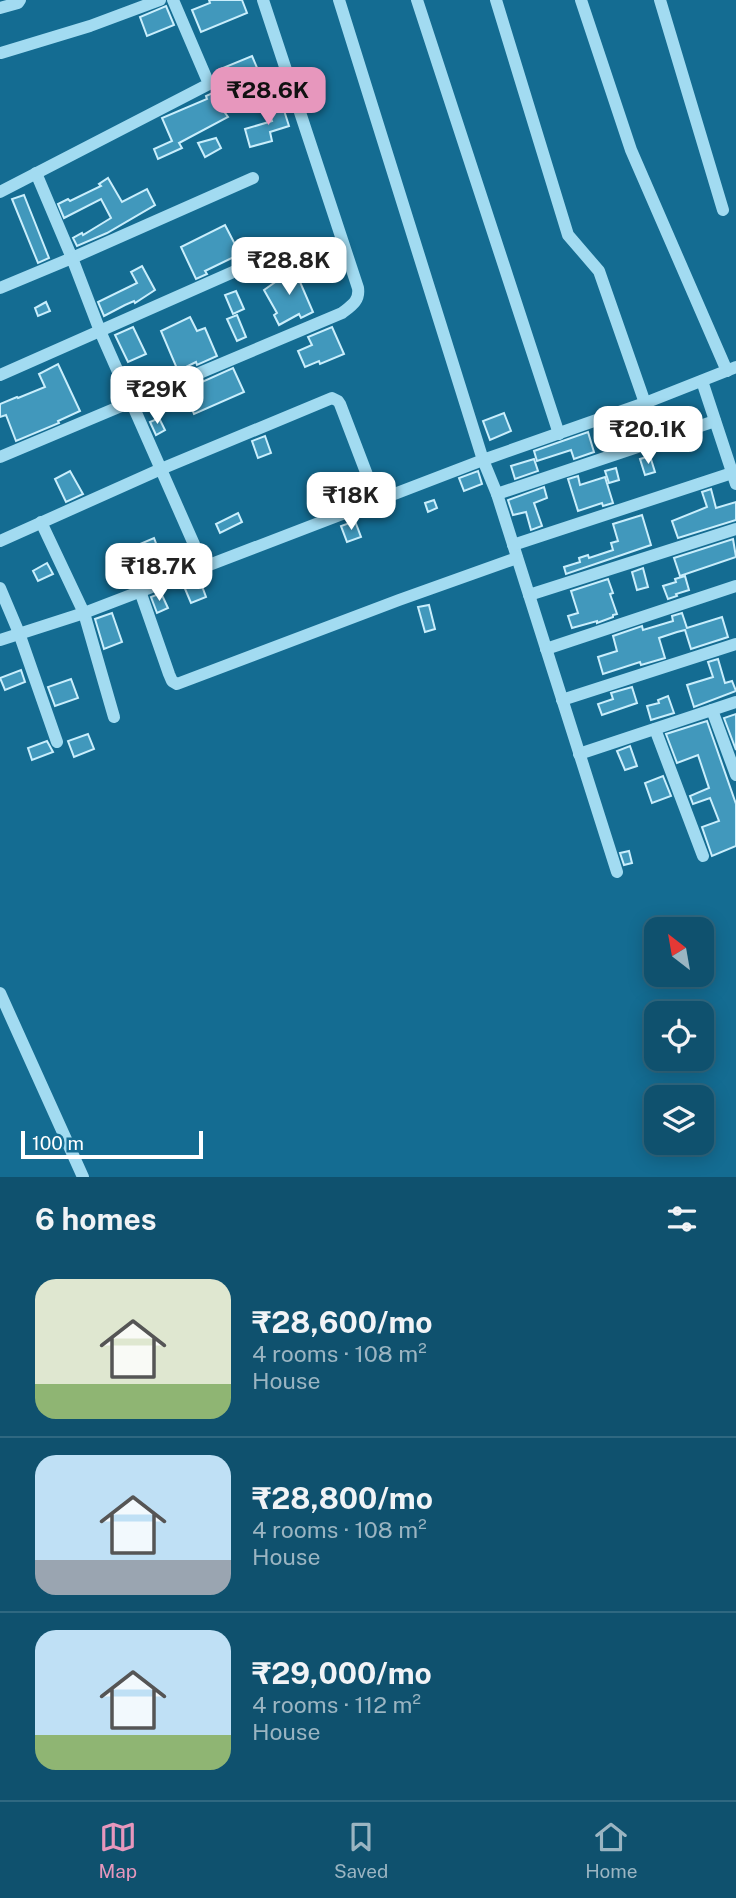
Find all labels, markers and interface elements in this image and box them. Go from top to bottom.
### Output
pin: ₹28.6K [211,68,325,127]
text: ₹28.6K [227,76,309,103]
pin: ₹28.8K [232,238,346,297]
text: ₹28.8K [248,246,330,273]
pin: ₹29K [116,366,198,426]
text: ₹29K [126,375,188,402]
pin: ₹20.1K [591,406,705,466]
text: ₹20.1K [610,415,686,442]
pin: ₹18K [310,472,392,532]
text: ₹18K [323,481,379,508]
pin: ₹18.7K [102,544,216,603]
text: ₹18.7K [121,552,197,579]
north arrow [644,917,714,987]
map controls [644,917,714,1155]
button: locate [644,1001,714,1071]
button: layers [644,1085,714,1155]
scale bar [21,1128,203,1160]
text: 100 m [32,1132,84,1154]
icon: filters [663,1200,701,1238]
text: 6 homes [35,1201,157,1237]
text: ₹28,600/mo [252,1304,433,1340]
icon: home [91,1307,175,1391]
text: 4 rooms · 108 m² [252,1340,427,1367]
text: House [252,1367,320,1394]
text: ₹28,800/mo [252,1480,433,1516]
icon: home [91,1483,175,1567]
text: 4 rooms · 108 m² [252,1516,427,1543]
text: House [252,1543,320,1570]
text: ₹29,000/mo [252,1655,432,1691]
icon: home [91,1658,175,1742]
text: 4 rooms · 112 m² [252,1691,421,1718]
text: House [252,1718,320,1745]
tab: Map [98,1818,137,1882]
tab: Saved [334,1818,388,1882]
tab: Home [585,1818,638,1882]

